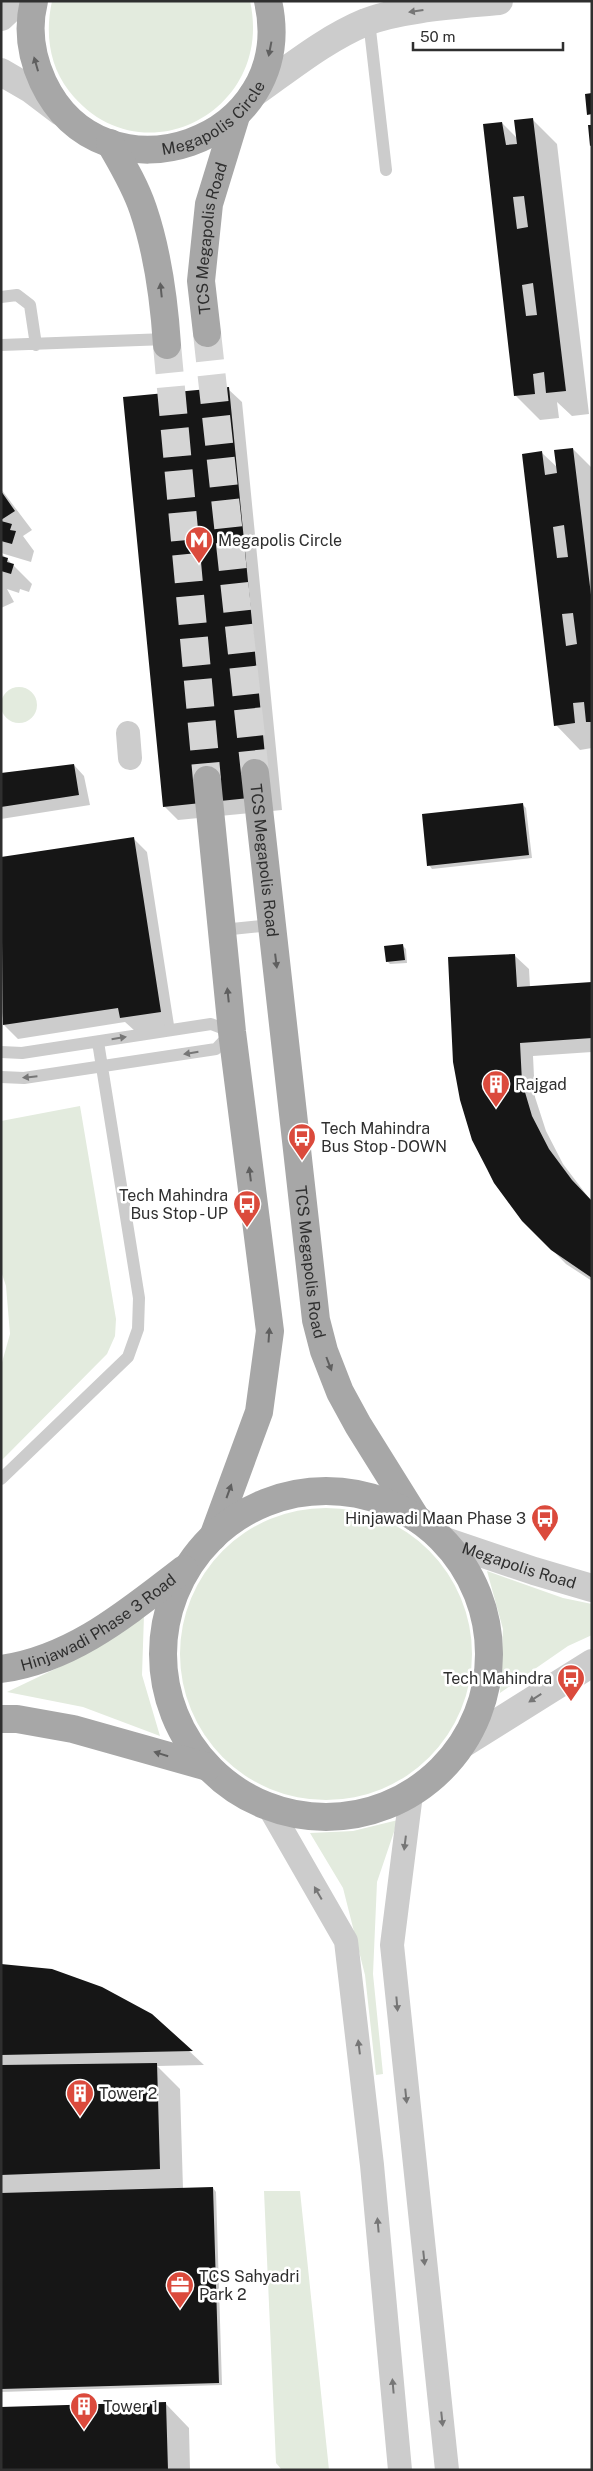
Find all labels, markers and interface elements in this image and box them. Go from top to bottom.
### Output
one-way arrow [407,8,423,16]
scale bar [413,20,563,52]
text: 50 m [420,28,455,45]
one-way arrow [266,42,274,57]
one-way arrow [31,56,39,71]
street label: Megapolis Circle [160,78,269,159]
street label: TCS Megapolis Road [192,160,231,315]
one-way arrow [157,282,165,298]
metro station icon: Megapolis Circle [184,525,214,564]
place label: Megapolis Circle [218,531,342,550]
street label: TCS Megapolis Road [246,783,282,938]
one-way arrow [272,953,280,969]
one-way arrow [224,987,232,1003]
one-way arrow [111,1034,127,1042]
one-way arrow [183,1049,199,1057]
building icon: Rajgad [481,1069,511,1108]
one-way arrow [22,1073,38,1081]
place label: Rajgad [515,1075,567,1094]
place label: Tech Mahindra Bus Stop - DOWN [321,1119,447,1156]
bus stop icon: Tech Mahindra Bus Stop - DOWN [287,1122,317,1161]
one-way arrow [246,1165,254,1181]
street label: TCS Megapolis Road [291,1184,329,1340]
place label: Tech Mahindra Bus Stop - UP [119,1186,228,1223]
bus stop icon: Tech Mahindra Bus Stop - UP [232,1189,262,1228]
one-way arrow [266,1326,274,1342]
one-way arrow [325,1357,333,1372]
one-way arrow [225,1483,233,1498]
bus stop icon: Hinjawadi Maan Phase 3 [530,1503,560,1542]
place label: Hinjawadi Maan Phase 3 [345,1509,526,1528]
street label: Megapolis Road [459,1538,578,1593]
street label: Hinjawadi Phase 3 Road [18,1570,180,1675]
bus stop icon: Tech Mahindra [556,1663,586,1702]
place label: Tech Mahindra [443,1669,552,1688]
one-way arrow [529,1693,542,1703]
one-way arrow [154,1749,169,1757]
one-way arrow [401,1835,409,1851]
one-way arrow [314,1886,322,1900]
one-way arrow [393,1996,401,2012]
one-way arrow [355,2039,363,2055]
building icon: Tower 2 [65,2078,95,2117]
place label: Tower 2 [99,2084,157,2103]
one-way arrow [402,2088,410,2104]
one-way arrow [373,2216,381,2232]
one-way arrow [420,2250,428,2266]
place label: TCS Sahyadri Park 2 [199,2267,300,2304]
office icon: TCS Sahyadri Park 2 [165,2270,195,2309]
one-way arrow [388,2378,396,2394]
building icon: Tower 1 [69,2391,99,2430]
place label: Tower 1 [103,2397,158,2416]
one-way arrow [438,2412,446,2428]

